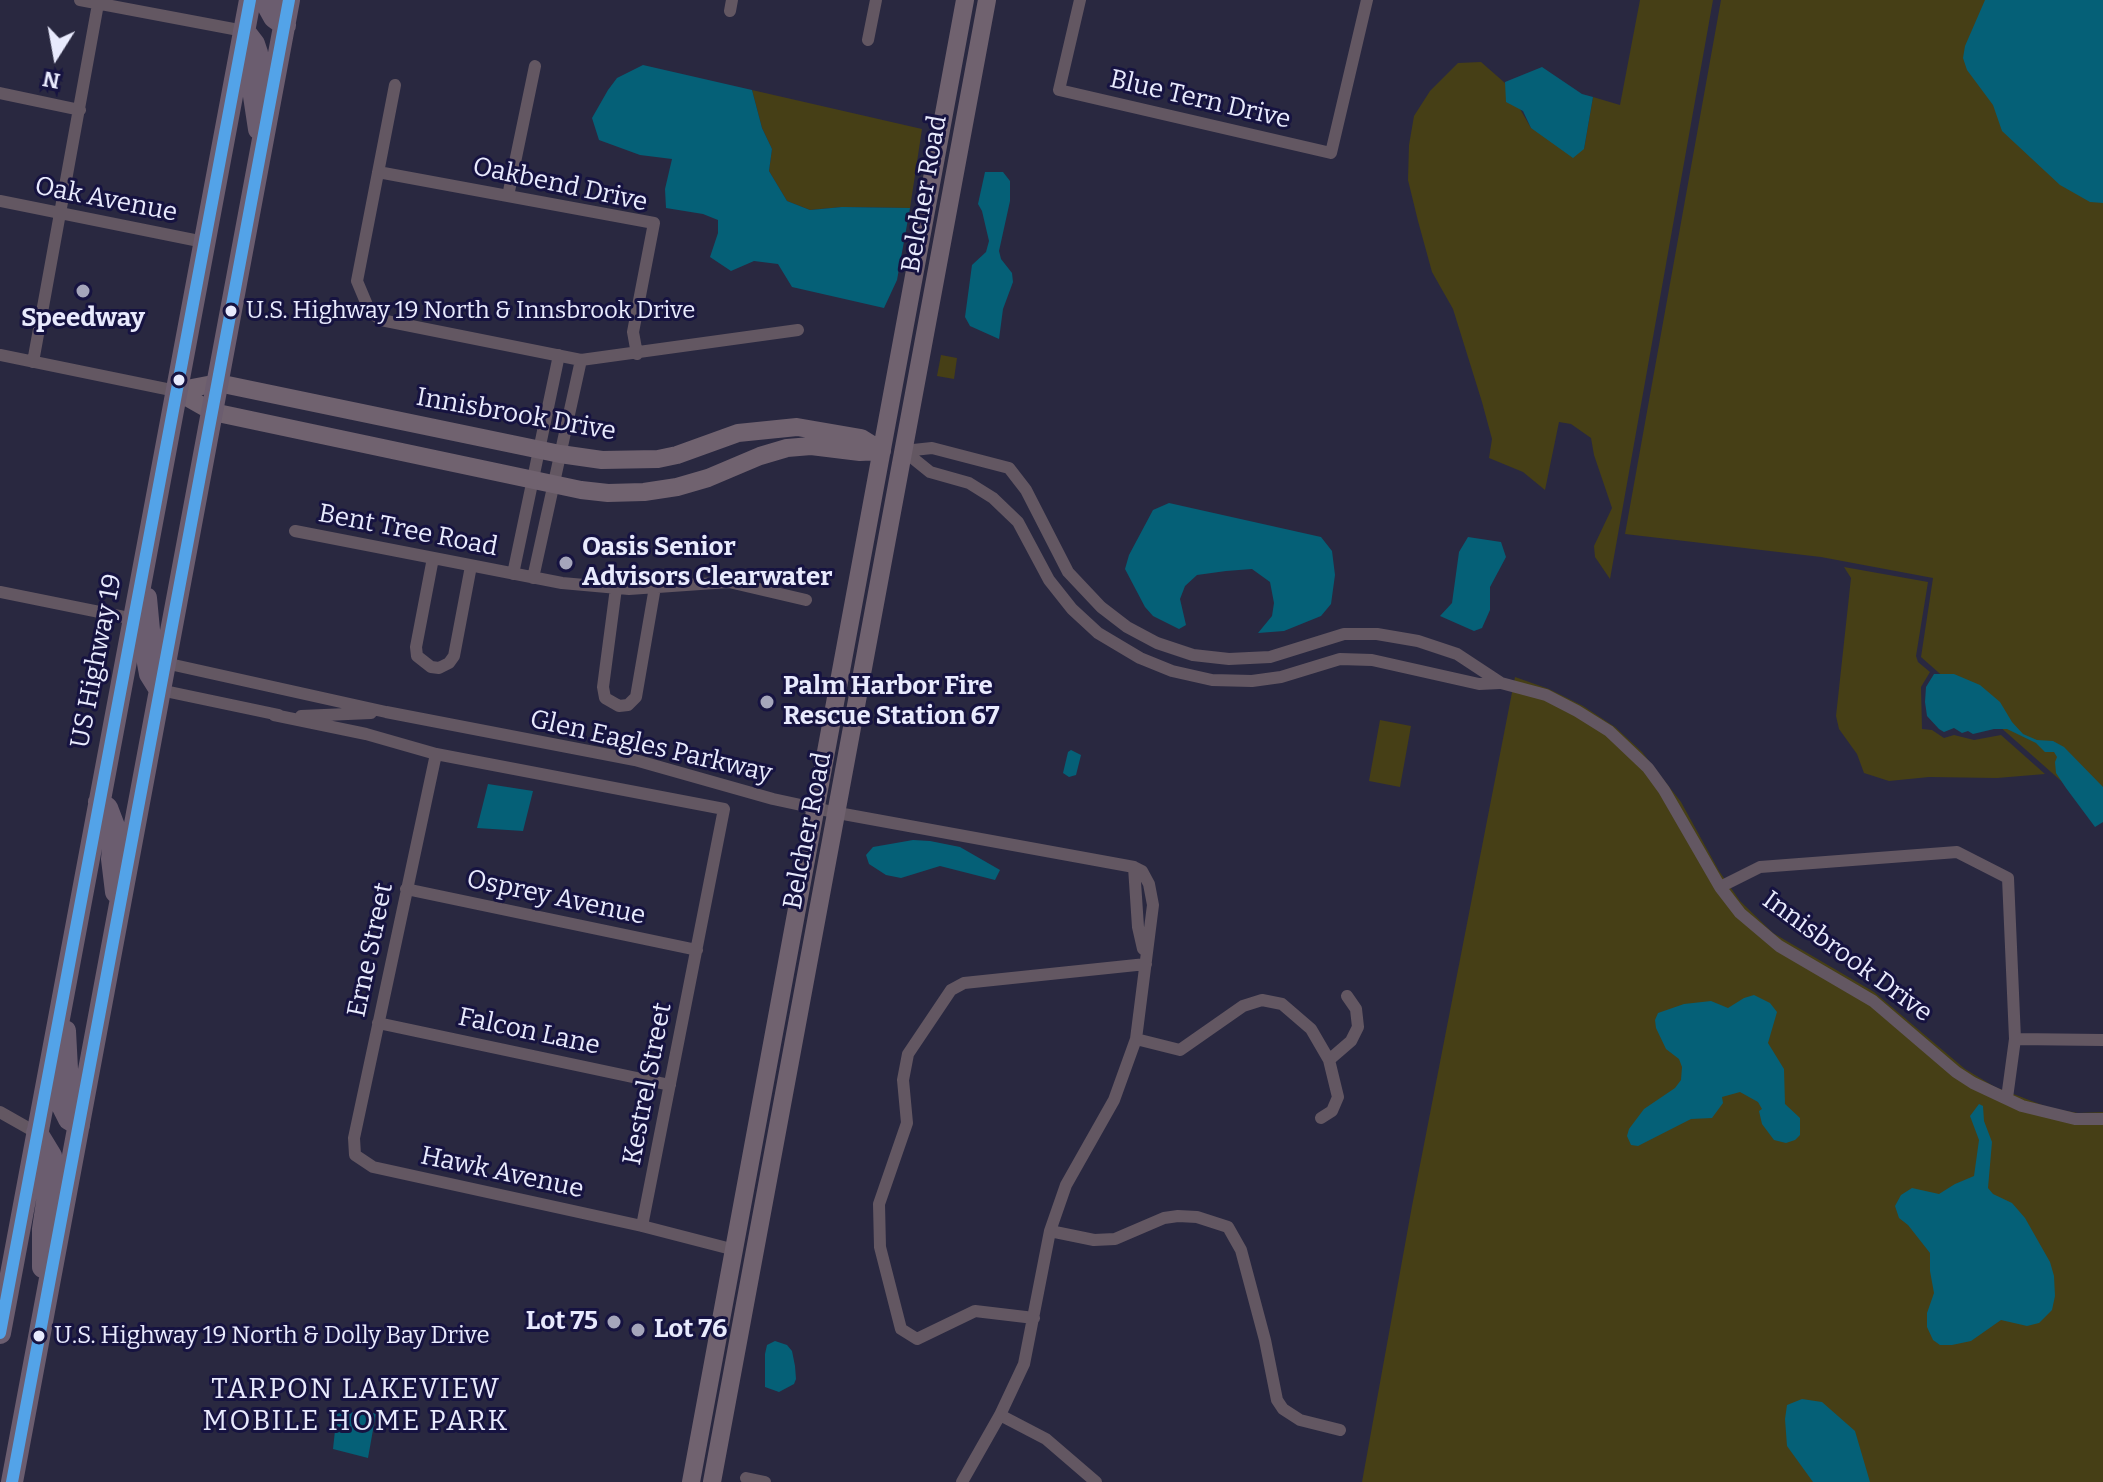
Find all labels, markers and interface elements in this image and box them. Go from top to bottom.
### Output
north arrow [16,16,96,96]
street label: Blue Tern Drive [1107,64,1293,136]
text: N [40,65,62,95]
street label: Belcher Road [896,113,954,275]
street label: Oakbend Drive [470,151,650,219]
street label: Oak Avenue [32,171,180,229]
marker: Speedway [74,282,92,300]
place label: U.S. Highway 19 North & Innsbrook Drive [246,297,695,325]
place label: Speedway [21,303,145,335]
marker: U.S. Highway 19 North & Innsbrook Drive [223,303,239,319]
unlabelled marker [171,372,187,388]
street label: Innisbrook Drive [414,382,618,448]
street label: Bent Tree Road [316,498,500,564]
place label: Oasis Senior Advisors Clearwater [582,532,832,594]
marker: Oasis Senior Advisors Clearwater [557,554,575,572]
street label: US Highway 19 [65,571,129,751]
place label: Palm Harbor Fire Rescue Station 67 [783,671,999,732]
marker: Palm Harbor Fire Rescue Station 67 [758,693,776,711]
street label: Glen Eagles Parkway [527,704,775,790]
street label: Belcher Road [777,750,839,912]
street label: Osprey Avenue [464,864,648,932]
street label: Erne Street [342,880,400,1020]
street label: Innisbrook Drive [1756,885,1938,1029]
street label: Kestrel Street [617,1000,679,1168]
street label: Falcon Lane [455,1002,603,1062]
street label: Hawk Avenue [418,1141,586,1205]
place label: Lot 75 [526,1306,598,1338]
marker: Lot 75 [605,1313,623,1331]
place label: Lot 76 [654,1314,727,1346]
marker: Lot 76 [629,1321,647,1339]
place label: U.S. Highway 19 North & Dolly Bay Drive [54,1322,490,1350]
marker: U.S. Highway 19 North & Dolly Bay Drive [31,1328,47,1344]
district label: TARPON LAKEVIEW MOBILE HOME PARK [203,1373,509,1439]

